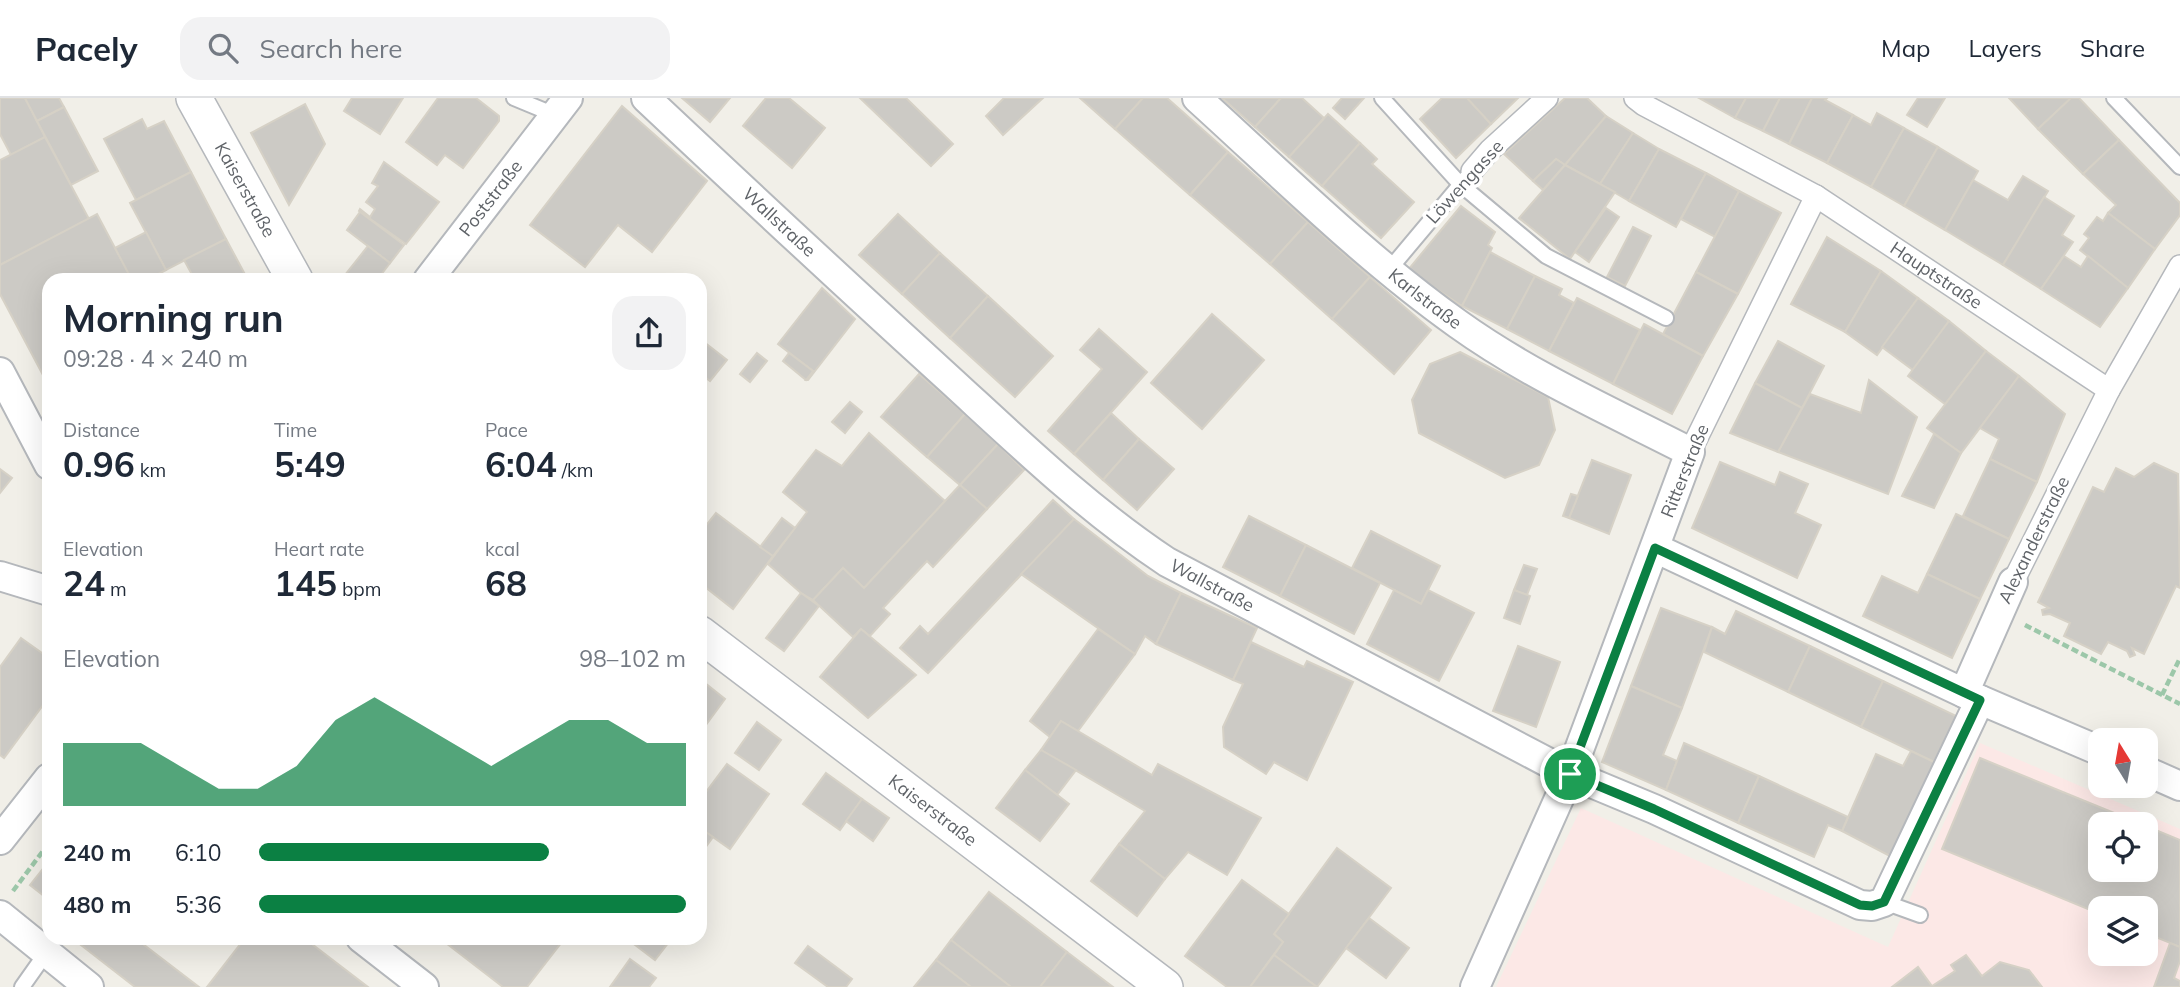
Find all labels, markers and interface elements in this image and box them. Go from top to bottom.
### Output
search box [180,17,670,80]
text: Pacely [35,28,138,69]
icon: search [204,29,242,67]
text: Search here [260,32,403,65]
text: Map [1881,33,1930,63]
text: Layers [1968,33,2042,63]
text: Share [2080,33,2145,63]
street label: Löwengasse [1421,135,1508,228]
street label: Kaiserstraße [210,138,281,241]
street label: Poststraße [454,155,527,241]
street label: Wallstraße [738,182,821,262]
street label: Hauptstraße [1886,236,1987,314]
street label: Karlstraße [1384,263,1467,334]
text: Morning run [63,294,284,342]
button: share [612,296,686,370]
text: 09:28 · 4 × 240 m [63,344,248,373]
text: Distance [63,418,140,442]
text: Time [274,418,317,442]
text: Pace [485,418,528,442]
street label: Ritterstraße [1655,421,1714,521]
text: 0.96 [63,442,135,486]
text: 5:49 [274,442,346,486]
text: 6:04 [485,442,557,486]
text: km [135,458,166,482]
text: /km [557,458,594,482]
street label: Alexanderstraße [1993,472,2074,607]
text: Elevation [63,537,143,561]
text: Heart rate [274,537,364,561]
text: kcal [485,537,520,561]
street label: Wallstraße [1166,554,1258,617]
text: 24 [63,561,105,605]
text: 145 [274,561,337,605]
text: 68 [485,561,527,605]
text: m [105,577,127,601]
text: bpm [337,577,381,601]
text: Elevation [63,644,160,673]
text: 98–102 m [579,644,686,673]
north arrow [2088,728,2158,798]
map controls [2088,728,2158,966]
pin [1540,744,1600,804]
icon: arrive [1551,755,1589,793]
street label: Kaiserstraße [884,769,982,851]
button: locate [2088,812,2158,882]
text: 240 m [63,838,131,867]
text: 6:10 [175,838,222,867]
text: 480 m [63,890,131,919]
text: 5:36 [175,890,222,919]
button: layers [2088,896,2158,966]

